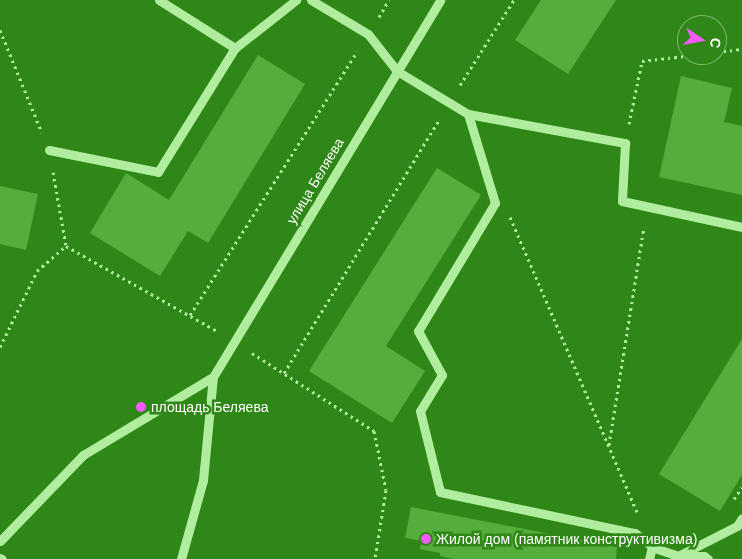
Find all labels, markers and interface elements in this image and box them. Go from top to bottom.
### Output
north arrow [677,15,727,65]
text: С [707,36,725,50]
street label: улица Беляева [283,135,347,227]
place label: площадь Беляева [151,399,268,415]
marker: площадь Беляева [135,401,147,413]
place label: Жилой дом (памятник конструктивизма) [436,531,697,547]
marker: Жилой дом (памятник конструктивизма) [420,533,432,545]

